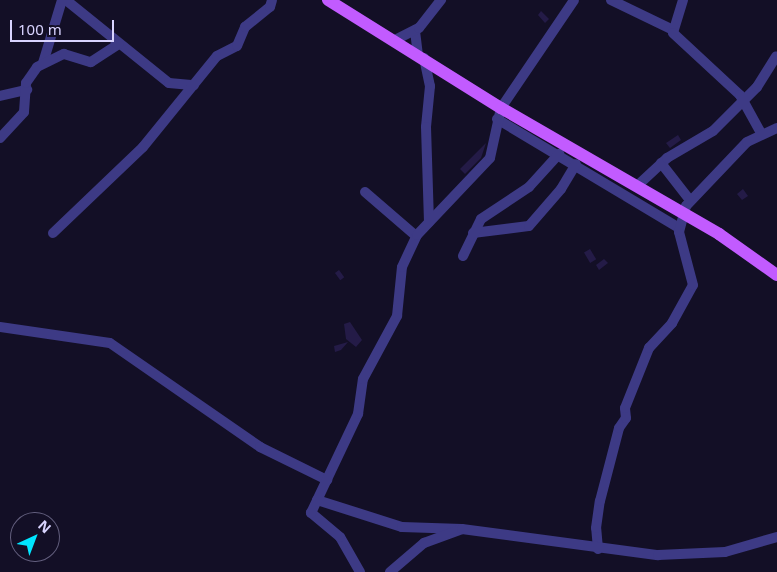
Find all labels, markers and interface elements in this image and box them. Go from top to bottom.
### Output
scale bar [12,10,116,42]
text: 100 m [18,19,62,39]
north arrow [10,512,60,562]
text: N [34,516,56,537]

